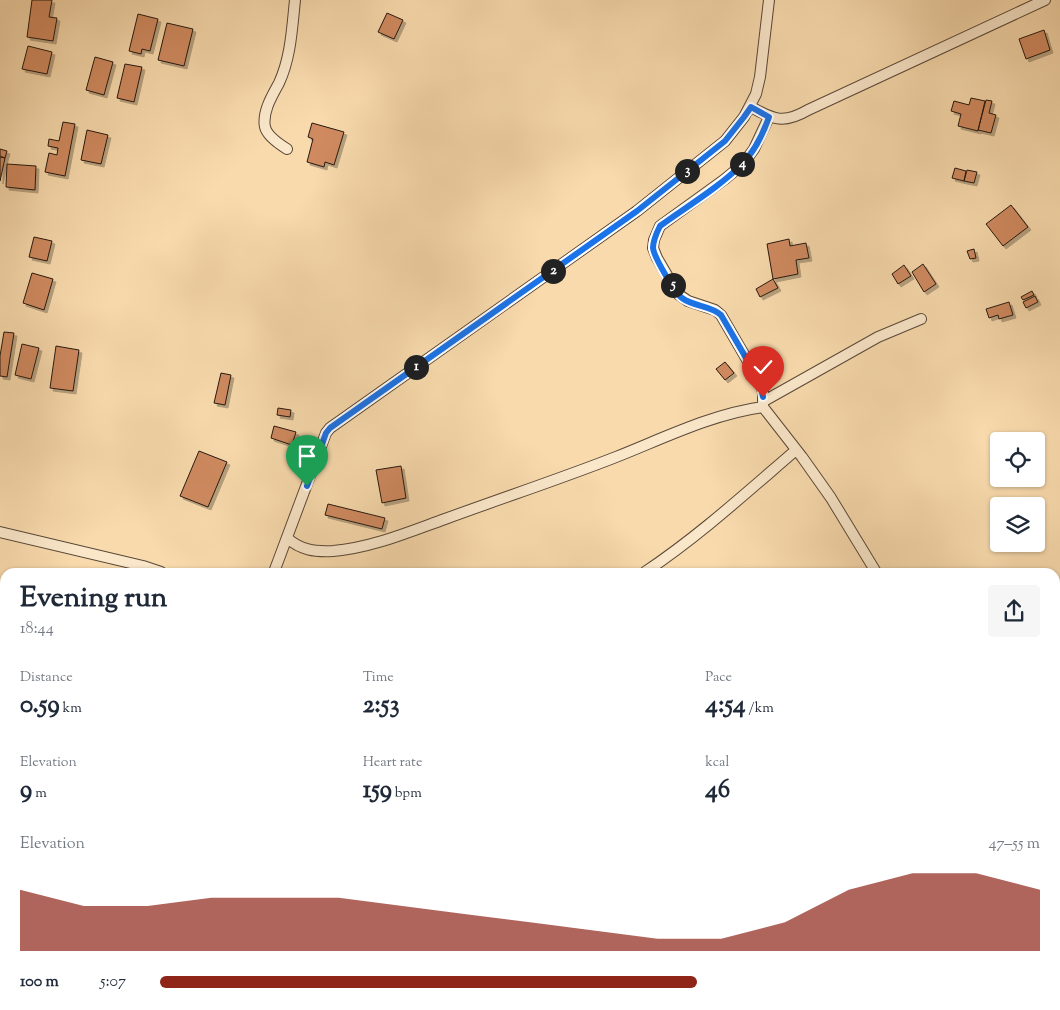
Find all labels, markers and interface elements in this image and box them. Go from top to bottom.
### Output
pin: 4 [730,152,754,176]
text: 4 [739,154,746,174]
pin: 3 [674,158,700,184]
text: 3 [685,161,690,181]
pin: 2 [540,258,566,284]
text: 2 [550,261,557,281]
pin: 5 [660,272,686,298]
text: 5 [671,275,676,295]
pin [742,346,784,397]
icon: check [749,353,777,381]
pin: 1 [404,354,428,380]
text: 1 [414,357,419,377]
map controls [990,432,1045,552]
button: locate [990,432,1045,487]
pin [286,435,328,486]
icon: arrive [293,442,321,470]
button: layers [990,497,1045,552]
text: Evening run [20,579,167,619]
button: share [988,585,1040,637]
text: 18:44 [20,618,54,641]
text: Distance [20,668,73,688]
text: Time [363,668,394,688]
text: Pace [705,668,732,688]
text: 0.59 [20,688,60,724]
text: 2:53 [363,688,400,724]
text: 4:54 [705,688,746,724]
text: km [60,699,82,719]
text: /km [746,699,774,719]
text: Elevation [20,753,77,773]
text: Heart rate [363,753,422,773]
text: kcal [705,753,729,773]
text: 9 [20,773,32,809]
text: 159 [363,773,392,809]
text: 46 [705,773,730,809]
text: m [32,784,47,804]
text: bpm [392,784,422,804]
text: Elevation [20,833,85,856]
text: 47–55 m [988,833,1040,856]
text: 100 m [20,971,59,994]
text: 5:07 [100,971,126,994]

